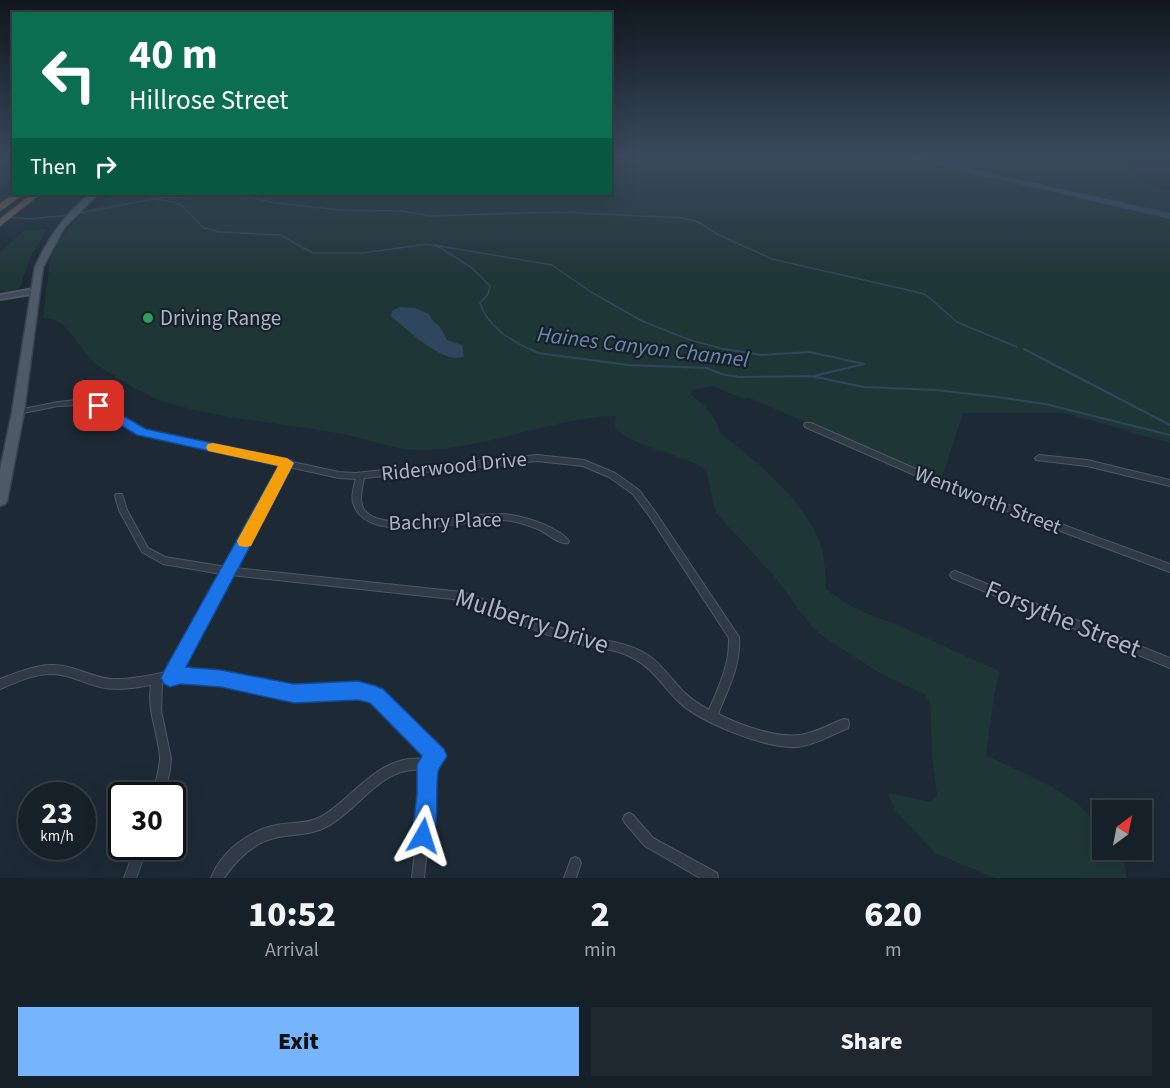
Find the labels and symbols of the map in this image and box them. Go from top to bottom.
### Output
place label: Driving Range [160,303,281,333]
marker: Driving Range [141,311,155,325]
water label: Haines Canyon Channel [535,318,751,376]
pin [73,380,124,431]
street label: Riderwood Drive [380,443,528,489]
street label: Wentworth Street [910,458,1066,542]
street label: Bachry Place [388,504,502,538]
street label: Forsythe Street [980,571,1146,667]
street label: Mulberry Drive [451,579,613,663]
speed limit sign: 30 [108,782,186,860]
north arrow [1092,800,1152,860]
position arrow [391,804,455,868]

